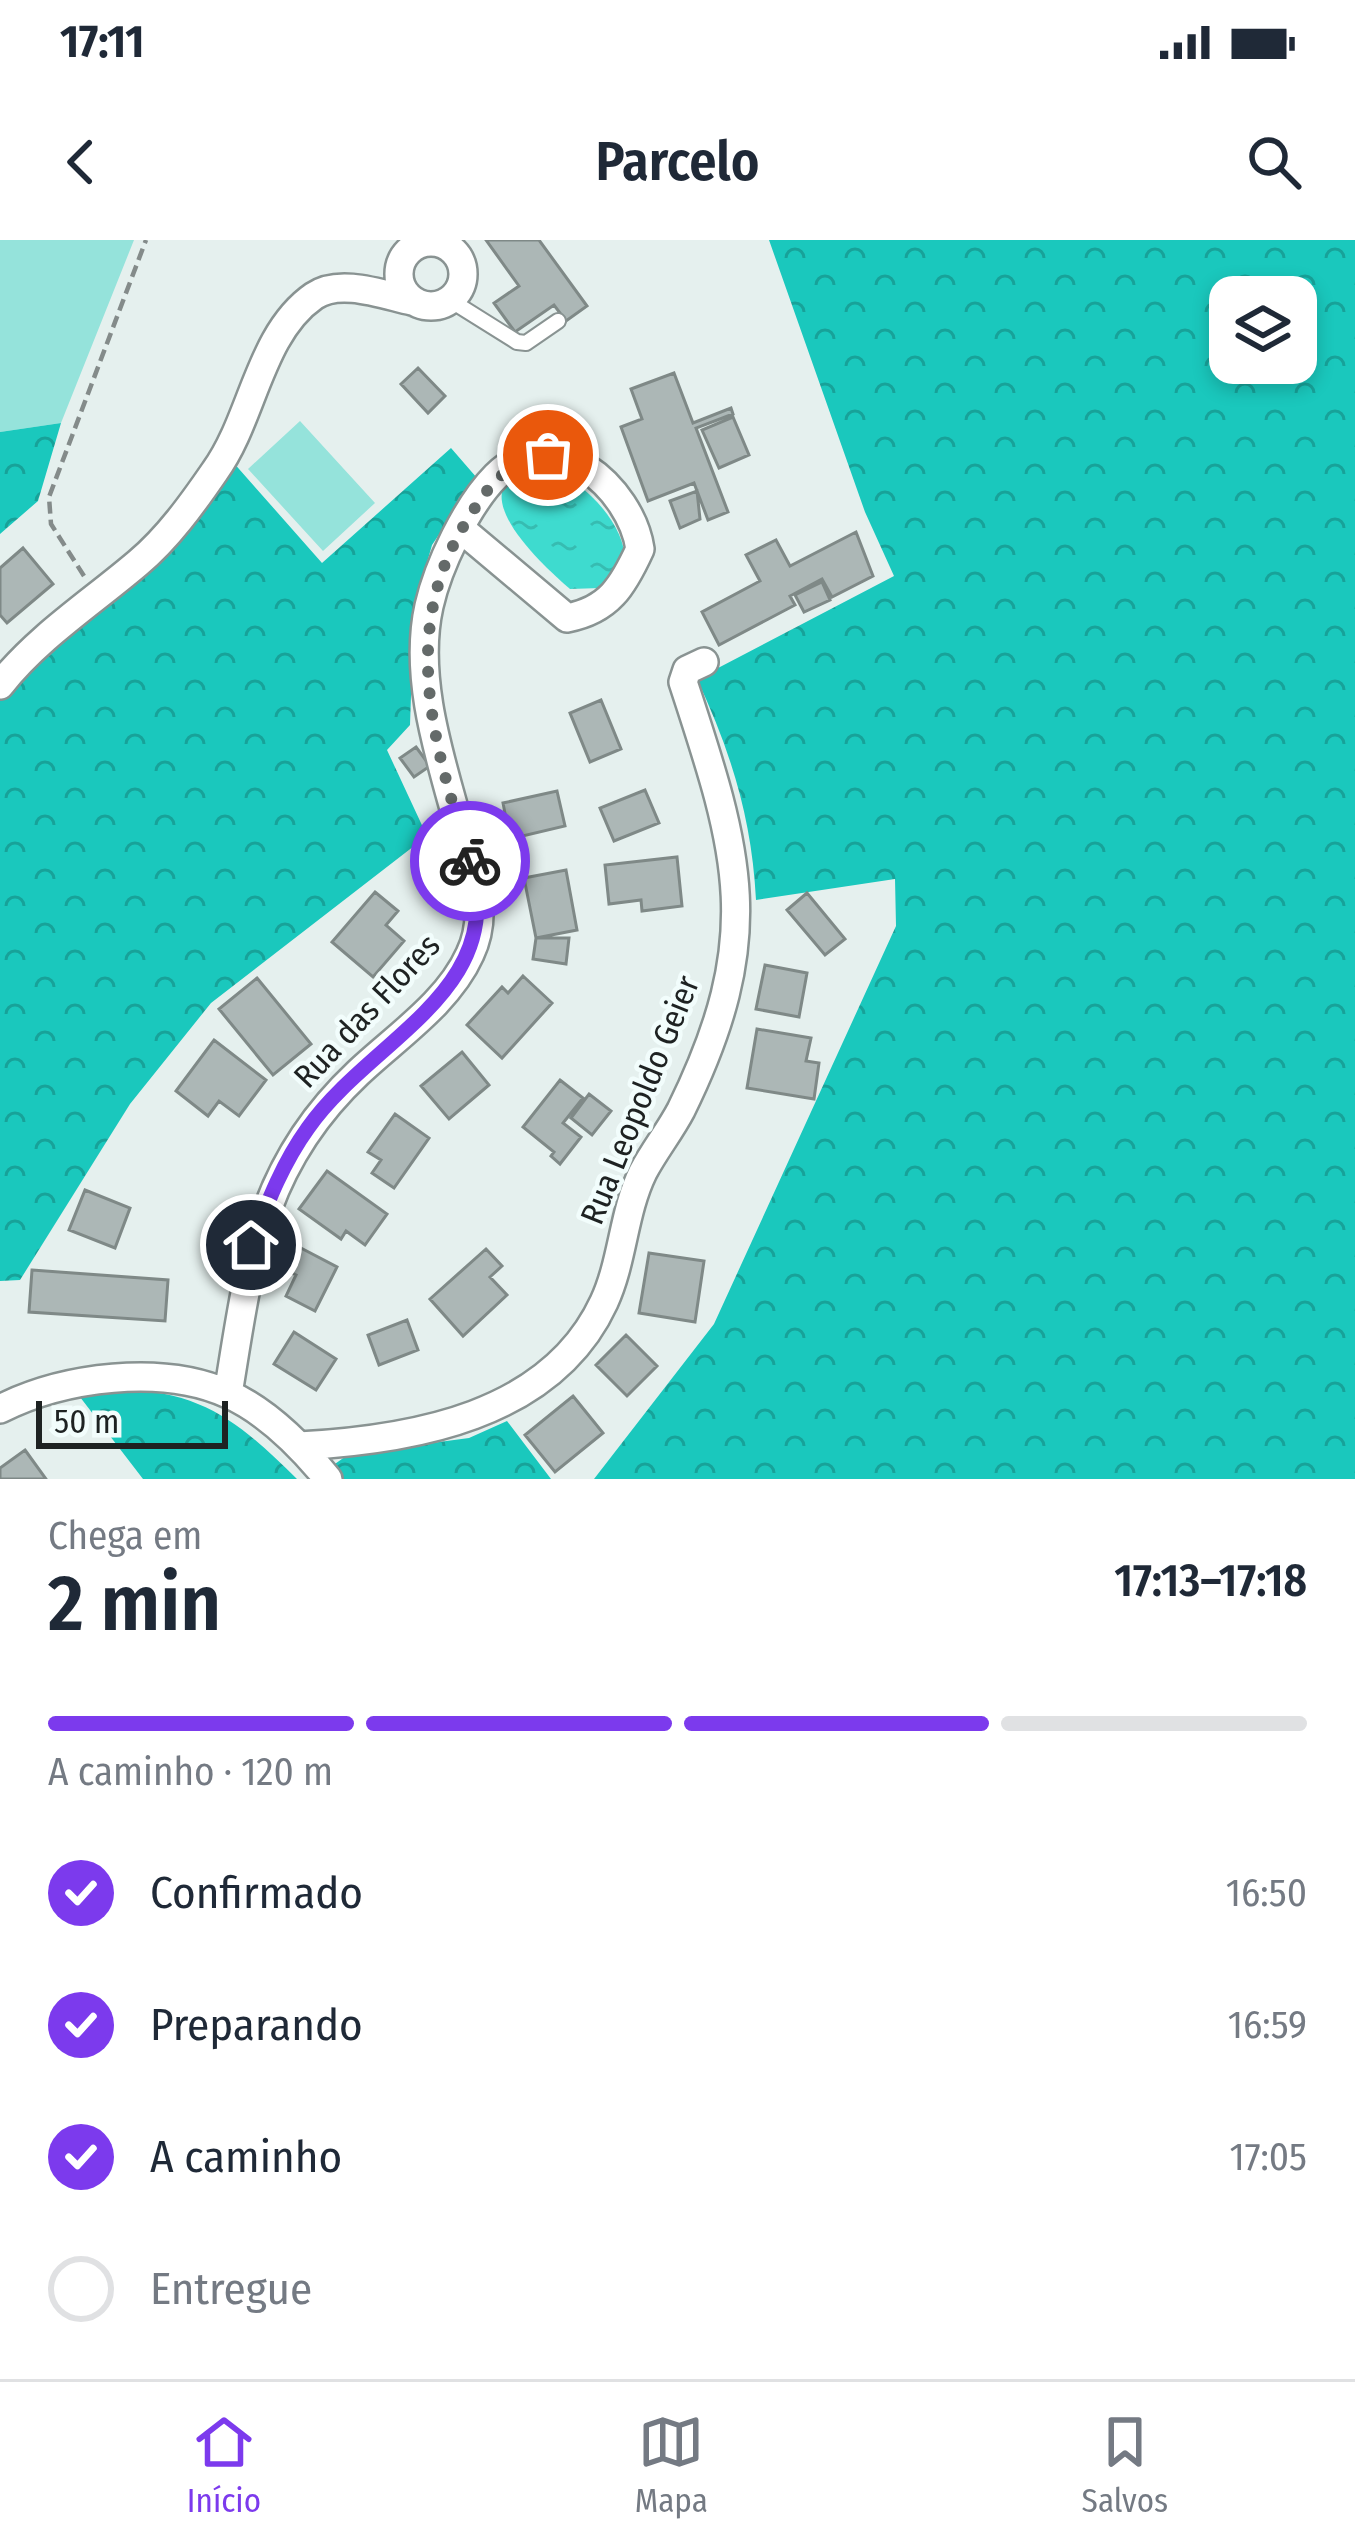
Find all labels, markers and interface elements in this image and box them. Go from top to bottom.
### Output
text: 17:11 [60,15,144,69]
icon: back [48,129,114,195]
icon: search [1241,129,1307,195]
text: Parcelo [596,130,760,194]
map controls [1209,276,1317,384]
button: layers [1209,276,1317,384]
pin [497,404,599,506]
icon: bag [515,422,581,488]
courier [410,801,530,921]
icon: bike [437,828,503,894]
street label: Rua das Flores [286,926,448,1096]
street label: Rua Leopoldo Geier [572,970,708,1230]
pin [200,1194,302,1296]
icon: home [218,1212,284,1278]
scale bar [36,1395,228,1448]
text: 50 m [54,1402,119,1442]
text: Chega em [48,1513,202,1559]
text: 17:13–17:18 [1114,1554,1307,1608]
text: 2 min [48,1557,221,1651]
text: A caminho · 120 m [48,1749,333,1795]
icon: check [48,1860,114,1926]
text: Confirmado [150,1866,363,1920]
text: 16:50 [1226,1870,1307,1916]
icon: check [48,1992,114,2058]
text: Preparando [150,1998,363,2052]
text: 16:59 [1228,2002,1307,2048]
icon: check [48,2124,114,2190]
text: A caminho [150,2130,342,2184]
text: 17:05 [1230,2134,1307,2180]
text: Entregue [150,2262,312,2316]
tab: Início [187,2409,261,2521]
tab: Mapa [635,2409,708,2521]
tab: Salvos [1082,2409,1168,2521]

